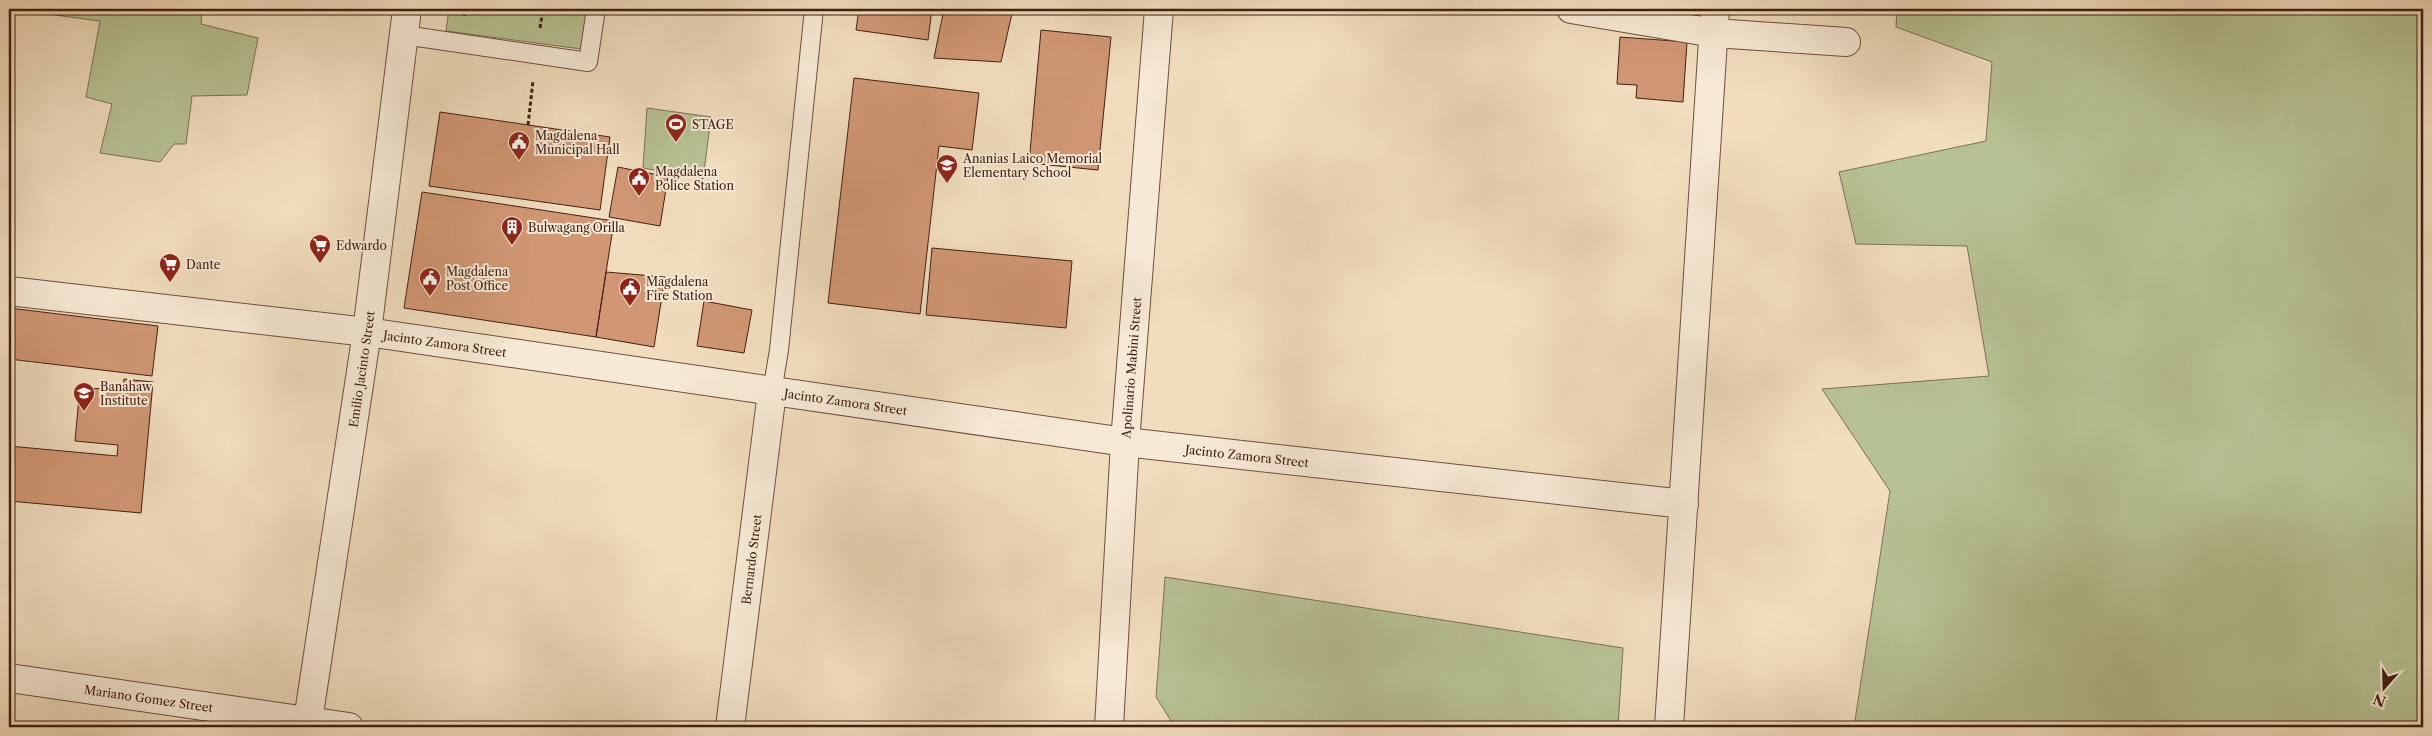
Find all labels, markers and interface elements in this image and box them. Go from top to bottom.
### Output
sports icon: STAGE [664,112,688,143]
place label: STAGE [692,117,734,132]
place label: Magdalena Municipal Hall [535,128,620,157]
public building icon: Magdalena Municipal Hall [507,130,531,161]
place label: Ananias Laico Memorial Elementary School [962,151,1102,180]
school or university icon: Ananias Laico Memorial Elementary School [935,153,959,184]
place label: Magdalena Police Station [655,164,734,193]
public building icon: Magdalena Police Station [627,166,651,197]
building icon: Bulwagang Orilla [500,215,524,246]
place label: Bulwagang Orilla [528,220,626,235]
supermarket icon: Edwardo [308,233,332,264]
place label: Edwardo [336,238,387,253]
supermarket icon: Dante [158,252,182,283]
place label: Dante [186,257,221,272]
place label: Magdalena Post Office [446,264,509,293]
public building icon: Magdalena Post Office [418,266,442,297]
place label: Magdalena Fire Station [646,274,713,303]
public building icon: Magdalena Fire Station [618,276,642,307]
street label: Apolinario Mabini Street [1118,296,1144,440]
street label: Emilio Jacinto Street [345,309,377,428]
street label: Jacinto Zamora Street [380,327,508,360]
place label: Banahaw Institute [100,379,153,408]
school or university icon: Banahaw Institute [72,381,96,412]
street label: Jacinto Zamora Street [781,385,909,418]
street label: Jacinto Zamora Street [1182,441,1310,470]
street label: Bernardo Street [738,513,764,605]
north arrow [2360,664,2410,714]
street label: Mariano Gomez Street [83,681,215,715]
text: N [2371,690,2388,711]

